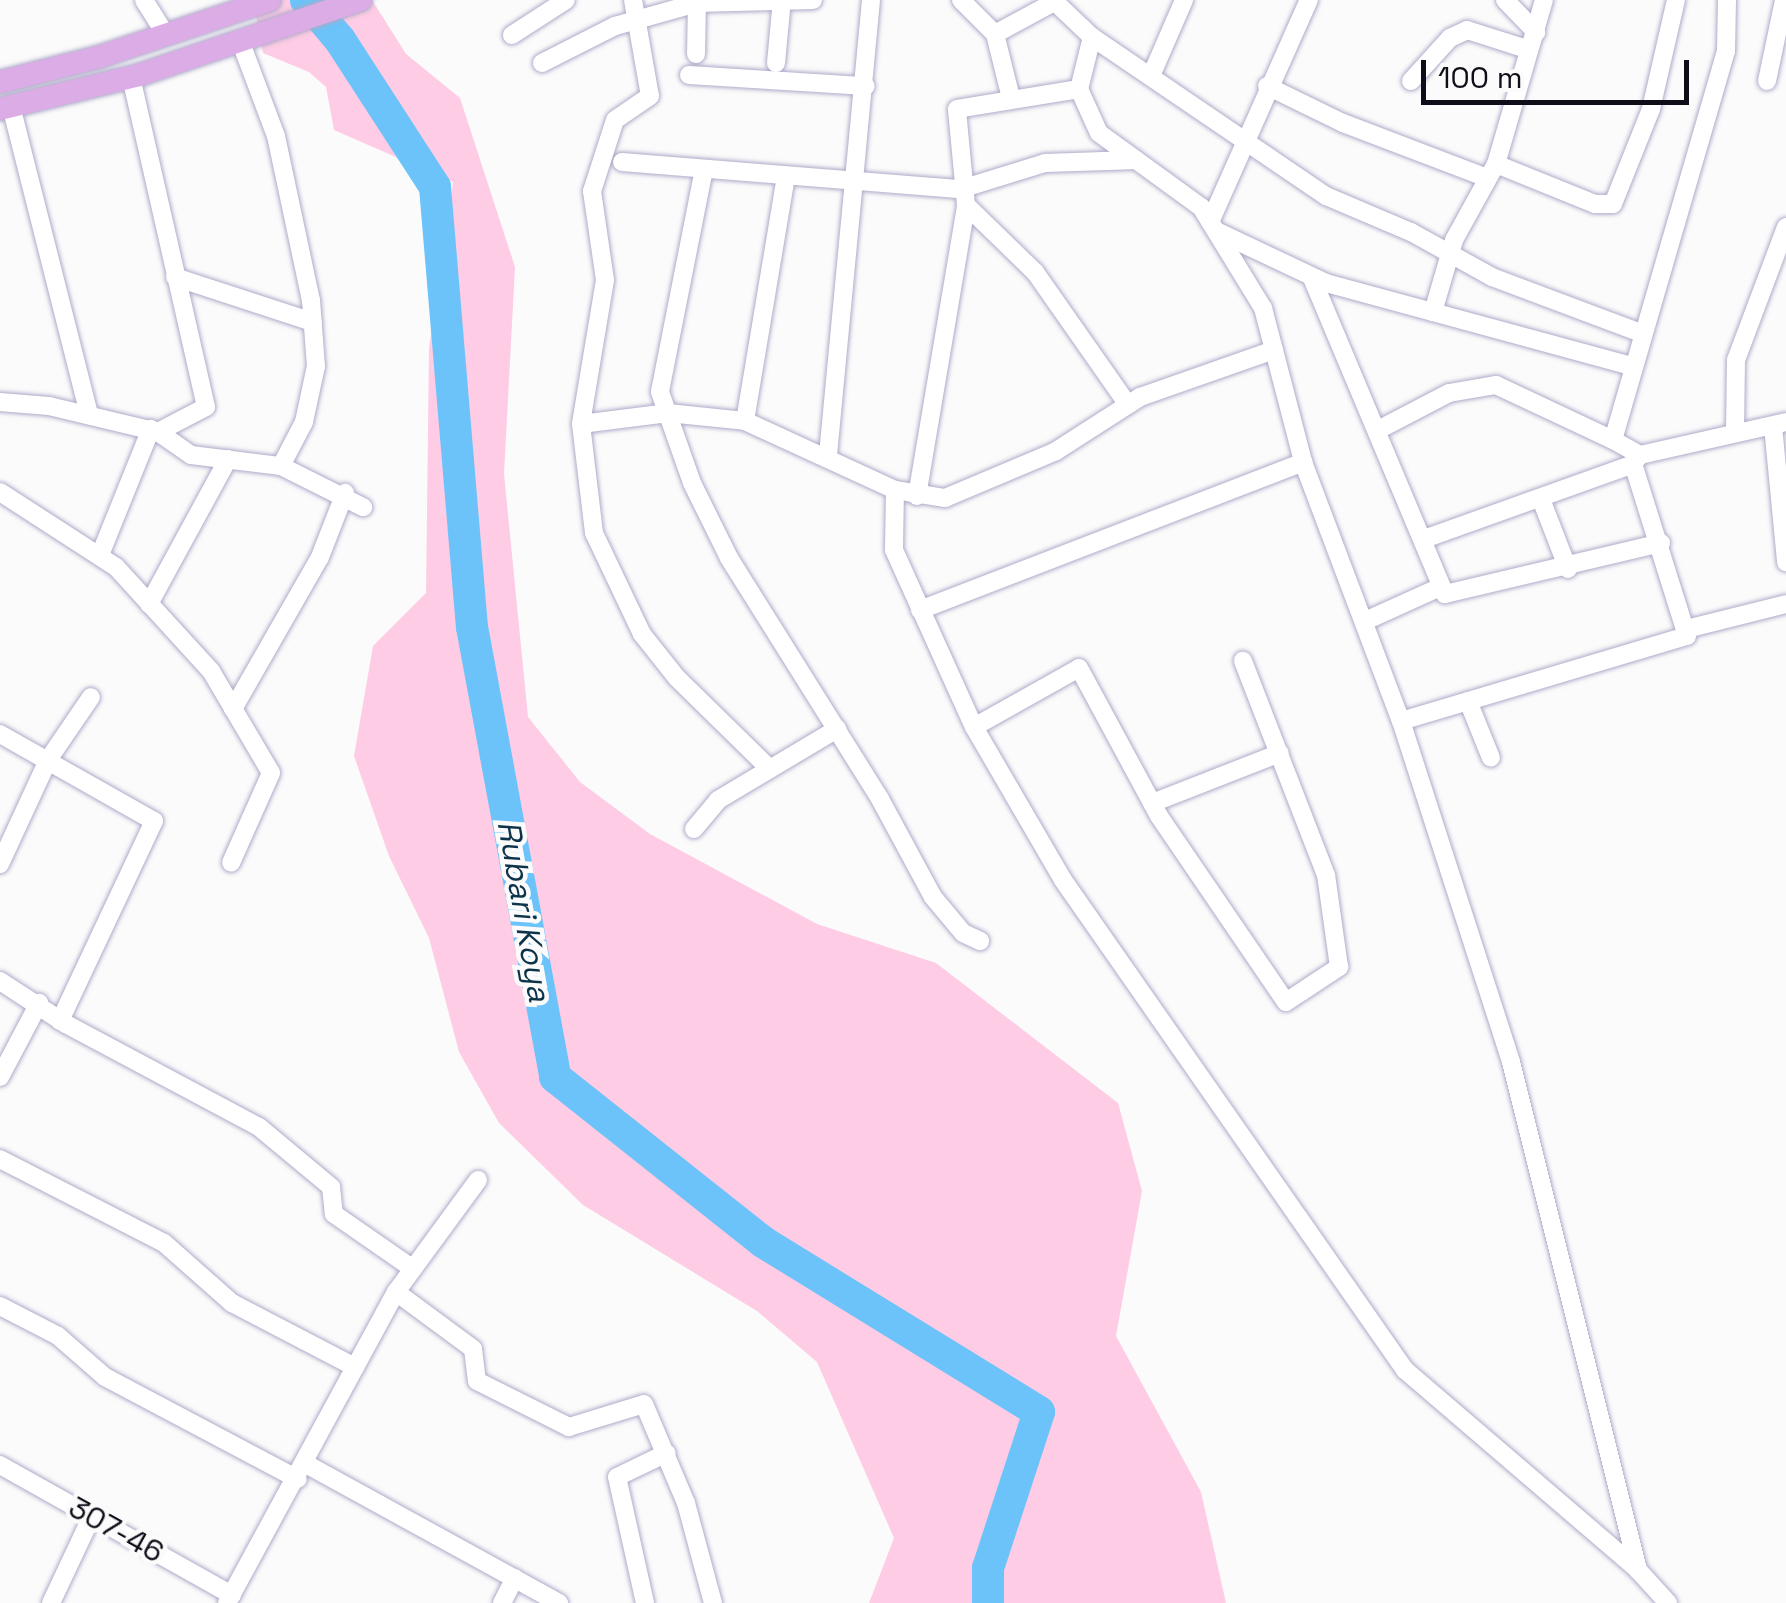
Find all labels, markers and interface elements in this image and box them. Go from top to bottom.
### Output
scale bar [1426,40,1694,102]
text: 100 m [1438,58,1523,97]
water label: Rubari Koya [489,817,559,1005]
street label: 307-46 [62,1489,170,1571]

